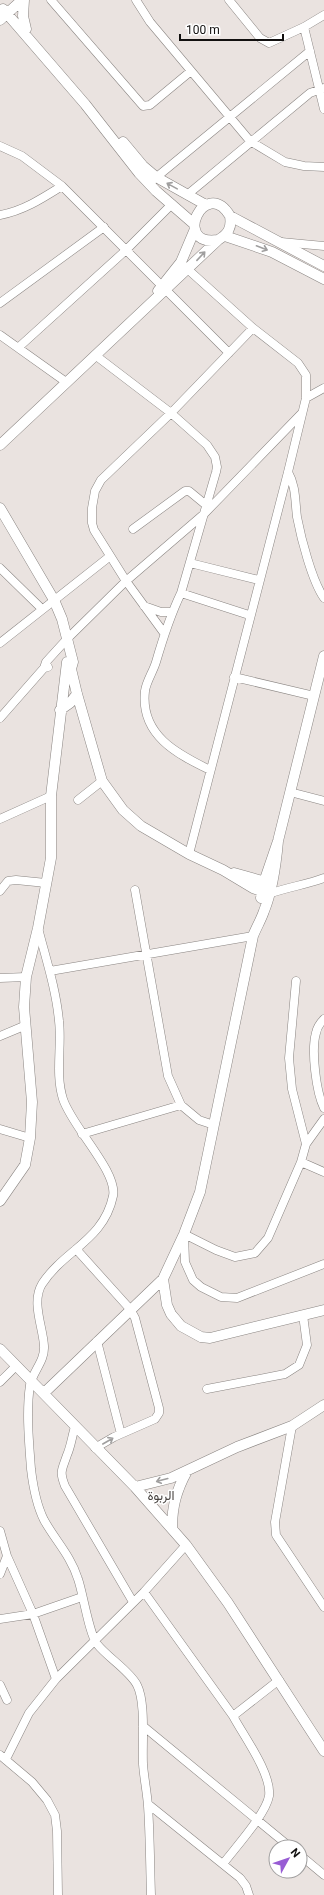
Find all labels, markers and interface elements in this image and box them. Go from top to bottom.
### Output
scale bar [180,16,283,42]
text: 100 m [186,23,220,37]
one-way arrow [166,182,178,190]
one-way arrow [255,245,267,253]
one-way arrow [196,251,206,261]
one-way arrow [102,1436,114,1444]
one-way arrow [156,1477,169,1485]
district label: الربوة [147,1488,175,1504]
north arrow [268,1839,308,1879]
text: N [288,1846,303,1860]

